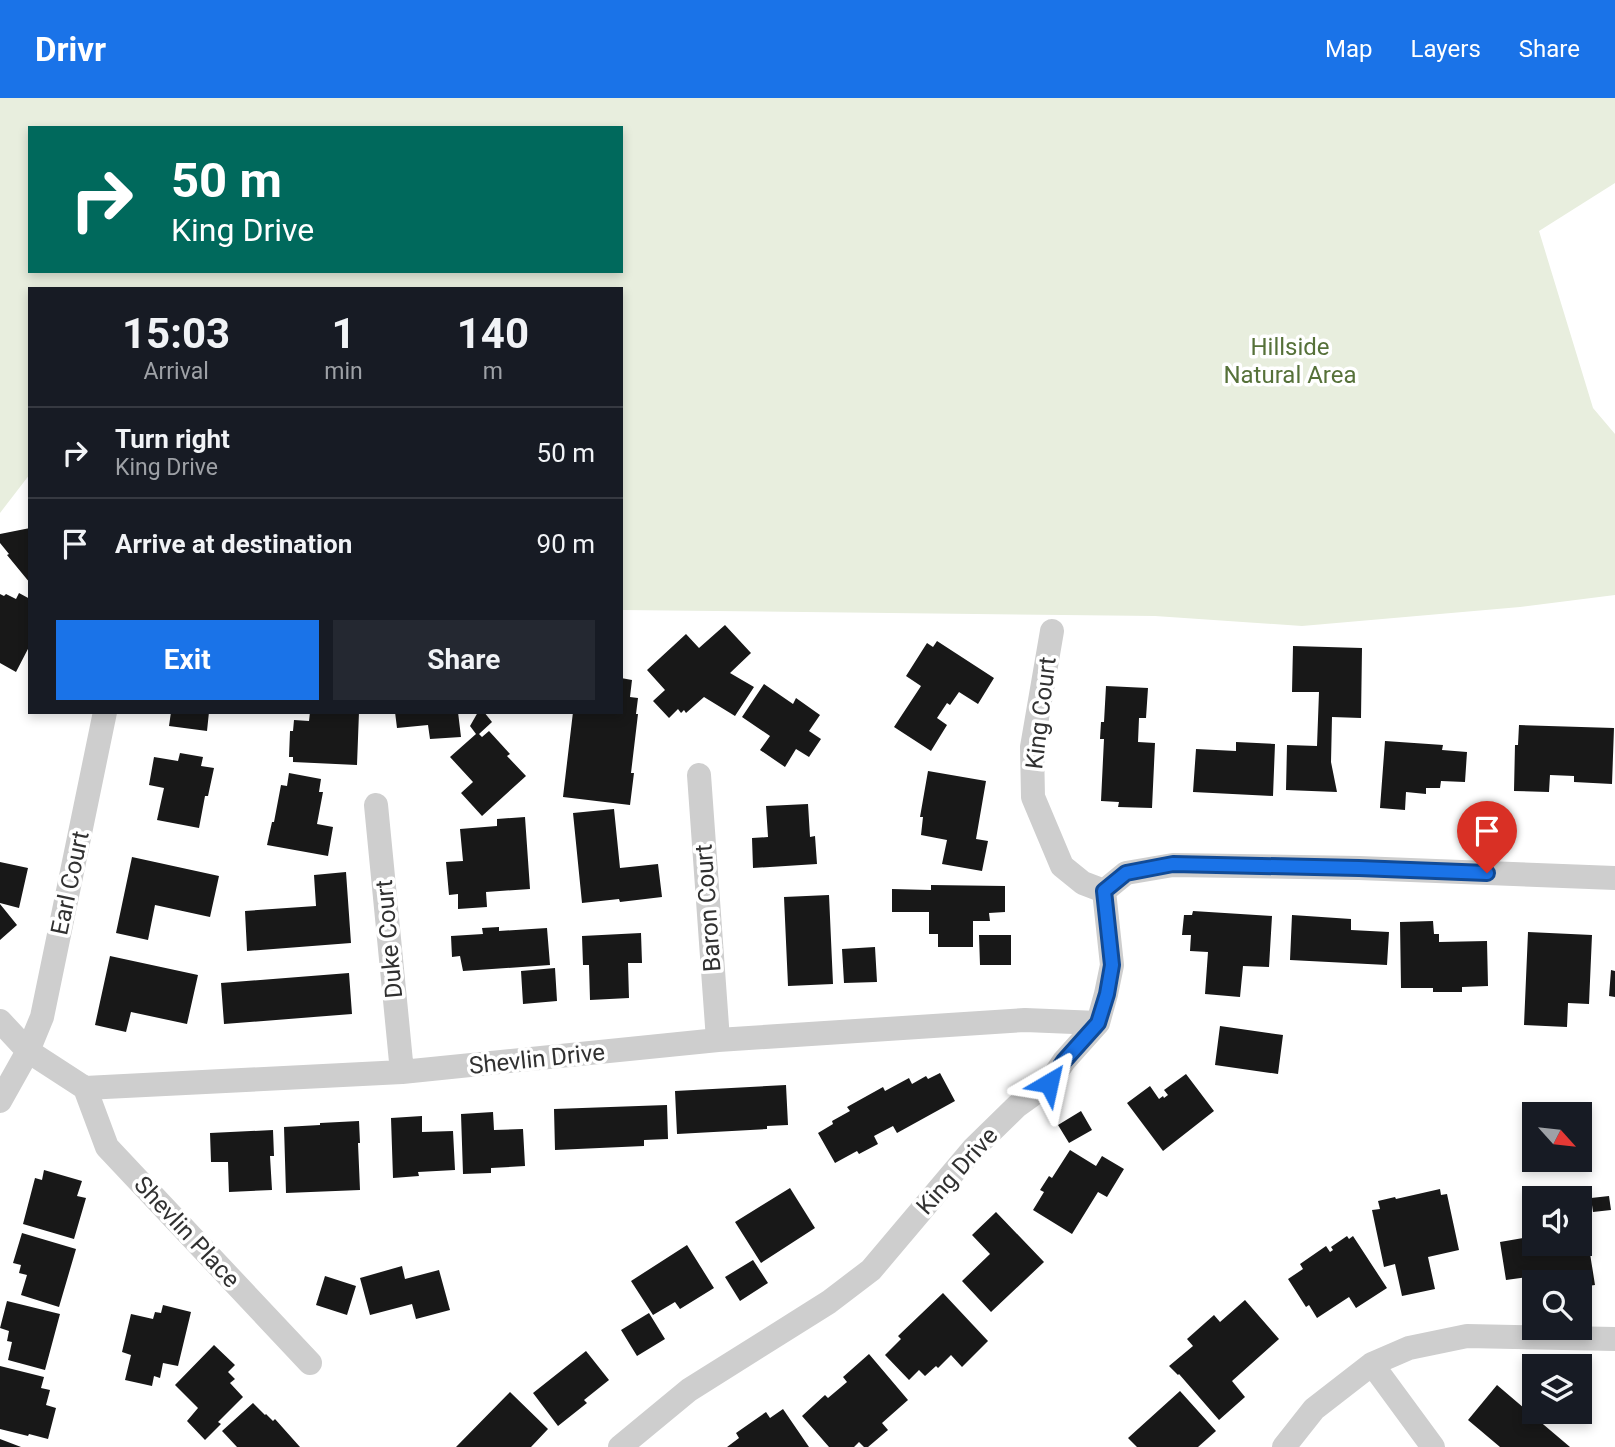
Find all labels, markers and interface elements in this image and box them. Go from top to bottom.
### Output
text: Drivr [35,30,106,69]
text: Map [1325,35,1373,63]
text: Layers [1411,35,1481,63]
text: Share [1519,35,1580,63]
text: 50 m [171,152,282,209]
icon: right [56,154,147,245]
text: King Drive [171,211,314,249]
text: 15:03 [122,309,230,358]
text: 1 [331,309,356,358]
text: 140 [457,309,529,358]
park label: Hillside Natural Area [1223,333,1357,389]
text: Arrival [143,358,209,385]
text: min [324,358,363,385]
text: m [483,358,503,385]
text: Turn right [115,424,230,454]
icon: right [56,434,94,472]
text: 50 m [537,438,595,468]
text: King Drive [115,454,218,481]
icon: arrive [56,525,94,563]
text: Arrive at destination [115,529,352,559]
text: 90 m [537,529,595,559]
button: Exit [56,620,319,700]
button: Share [333,620,595,700]
street label: King Court [1020,655,1062,771]
pin [1457,801,1517,873]
icon: arrive [1468,812,1506,850]
street label: Earl Court [45,828,95,938]
street label: Baron Court [690,843,726,973]
street label: Duke Court [370,879,408,999]
street label: Shevlin Drive [468,1038,606,1080]
position arrow [1012,1046,1086,1120]
north arrow [1522,1102,1592,1172]
map controls [1522,1102,1592,1424]
street label: King Drive [911,1122,1003,1220]
street label: Shevlin Place [128,1171,246,1293]
button: sound [1522,1186,1592,1256]
button: search [1522,1270,1592,1340]
button: layers [1522,1354,1592,1424]

